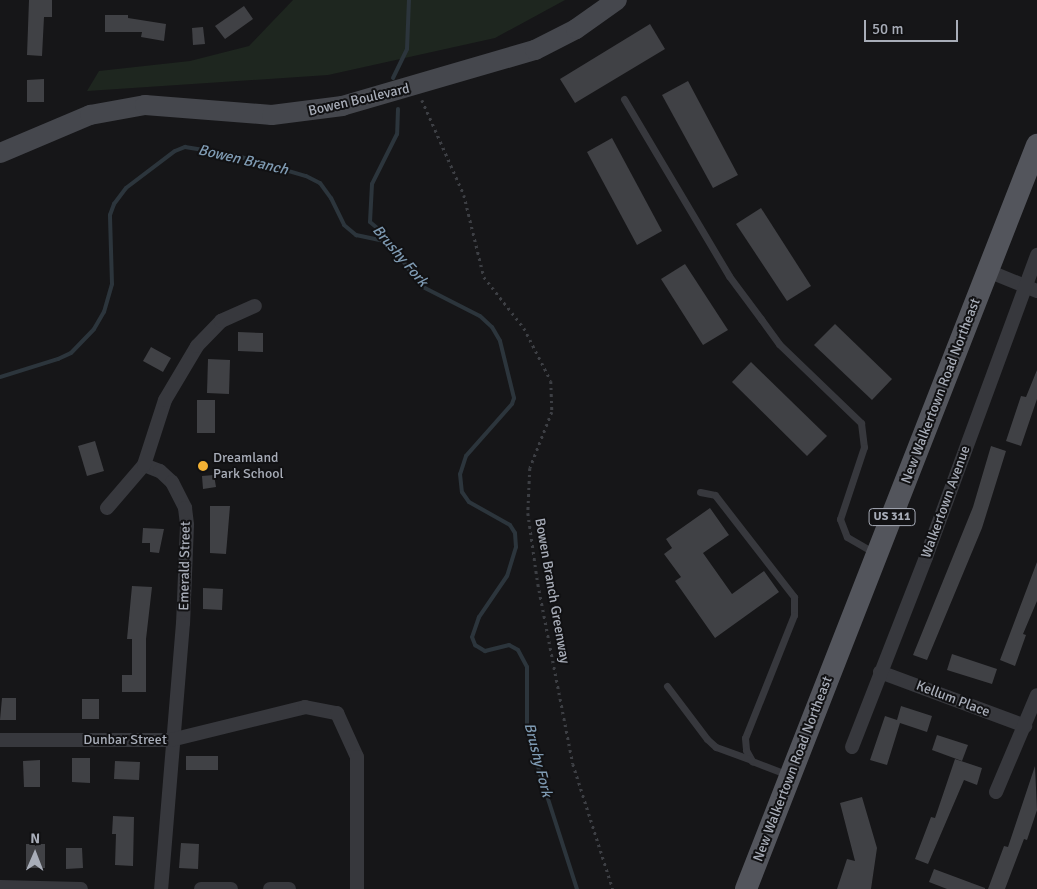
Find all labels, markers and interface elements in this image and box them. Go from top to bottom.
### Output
scale bar [867,10,961,42]
text: 50 m [872,20,903,38]
street label: Bowen Boulevard [307,80,411,120]
water label: Bowen Branch [196,141,290,179]
water label: Brushy Fork [368,222,432,290]
street label: New Walkertown Road Northeast [898,296,984,486]
street label: Walkertown Avenue [918,444,974,560]
place label: Dreamland Park School [213,450,284,482]
marker: Dreamland Park School [197,460,209,472]
road number: US 311 [868,508,916,526]
street label: Bowen Branch Greenway [531,517,573,665]
street label: Emerald Street [176,521,194,611]
street label: New Walkertown Road Northeast [750,674,836,864]
street label: Kellum Place [914,677,992,721]
water label: Brushy Fork [520,721,556,799]
street label: Dunbar Street [83,732,167,748]
north arrow [10,829,60,879]
text: N [30,830,40,847]

